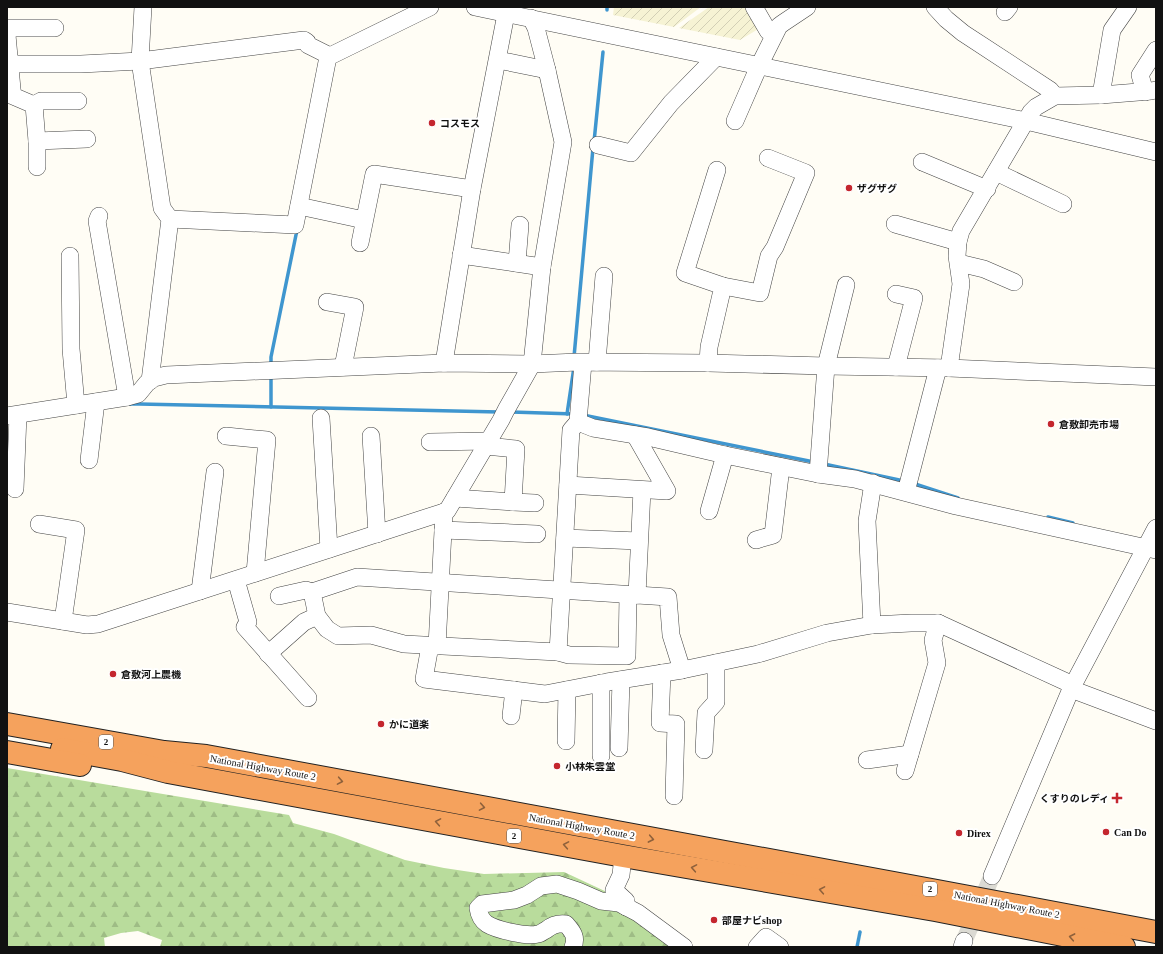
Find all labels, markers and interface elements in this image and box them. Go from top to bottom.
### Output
marker: コスモス [427,118,437,128]
place label: コスモス [440,118,480,129]
marker: ザグザグ [844,183,854,193]
place label: ザグザグ [857,183,897,194]
marker: 倉敷卸売市場 [1046,419,1056,429]
place label: 倉敷卸売市場 [1059,419,1119,430]
marker: 倉敷河上農機 [108,669,118,679]
place label: 倉敷河上農機 [121,669,181,680]
marker: かに道楽 [376,719,386,729]
place label: かに道楽 [389,719,429,730]
road number: 2 [99,735,113,749]
street label: National Highway Route 2 [209,753,317,782]
marker: 小林朱雲堂 [552,761,562,771]
place label: 小林朱雲堂 [565,761,615,772]
one-way arrow [337,776,343,785]
place label: くすりのレディ [1040,793,1109,804]
marker: くすりのレディ [1112,793,1122,803]
one-way arrow [479,803,485,811]
street label: National Highway Route 2 [528,812,636,841]
one-way arrow [435,818,441,826]
marker: Can Do [1101,827,1111,837]
place label: Can Do [1114,827,1147,838]
marker: Direx [954,828,964,838]
place label: Direx [967,828,991,839]
road number: 2 [507,829,521,843]
one-way arrow [648,834,654,842]
one-way arrow [563,842,569,850]
one-way arrow [691,864,697,873]
road number: 2 [923,882,937,896]
one-way arrow [819,887,825,895]
street label: National Highway Route 2 [953,889,1061,920]
marker: 部屋ナビshop [709,915,719,925]
place label: 部屋ナビshop [722,915,782,926]
one-way arrow [1069,933,1075,942]

